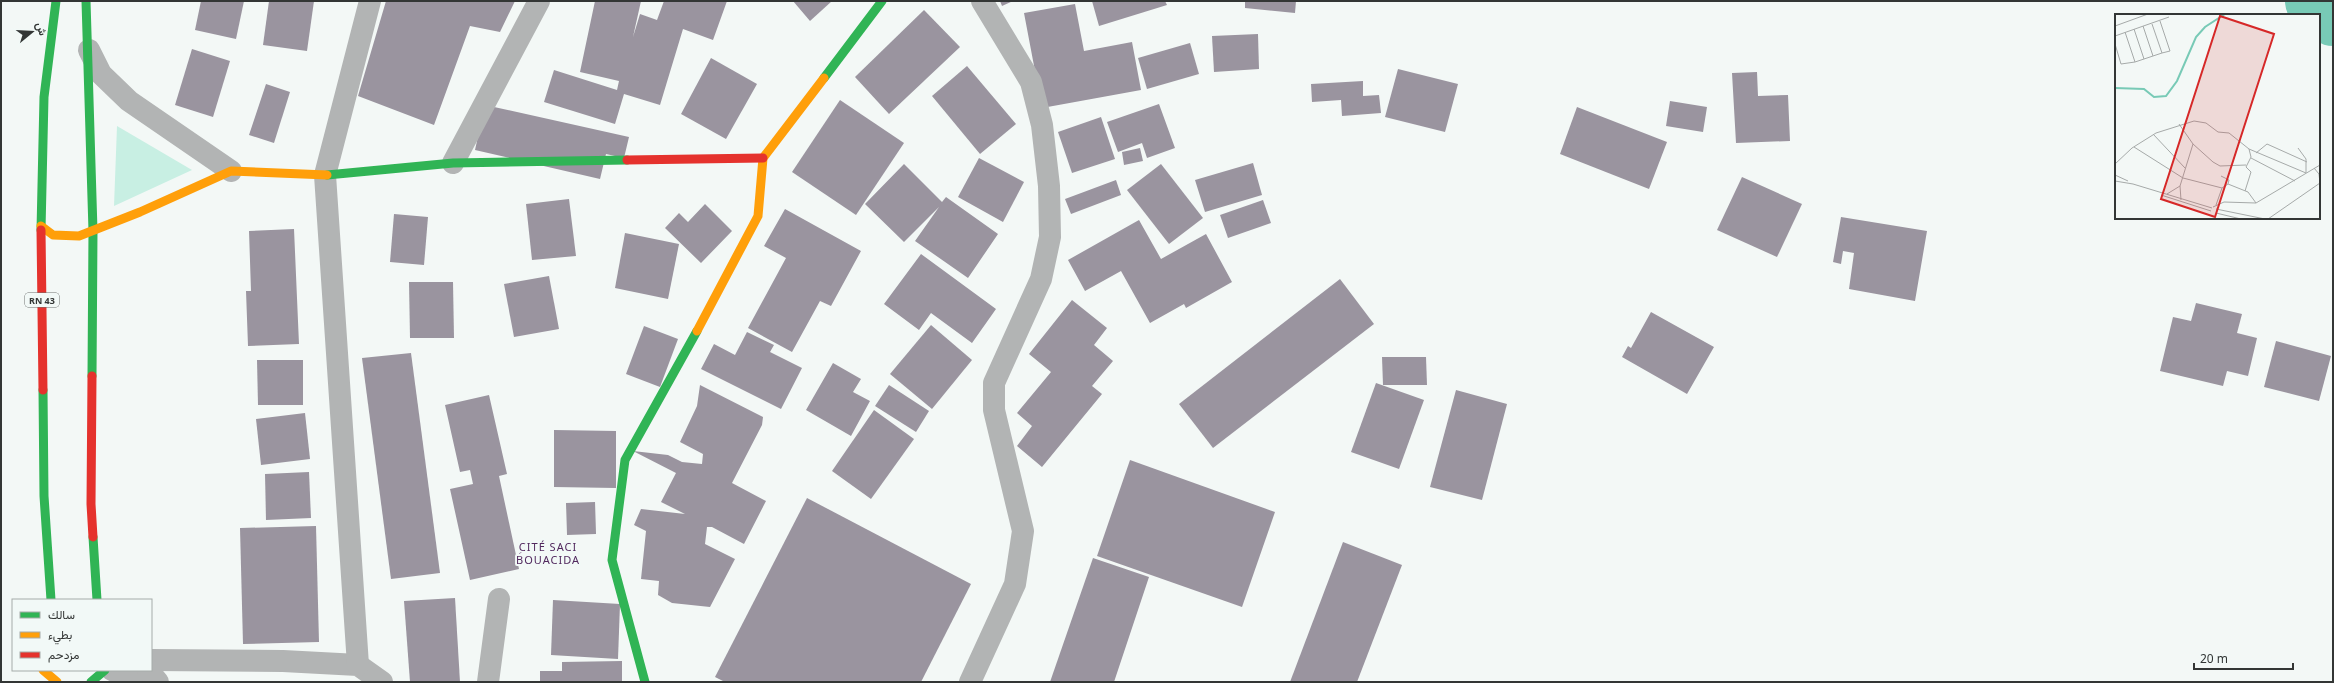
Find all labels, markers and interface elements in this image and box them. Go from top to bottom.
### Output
north arrow [12,12,52,52]
inset map [2115,14,2320,219]
text: ش [33,20,51,37]
road number: RN 43 [25,293,59,307]
district label: ِCITÉ SACI BOUACIDA [516,539,580,567]
legend [12,599,152,671]
text: سالك [48,606,75,623]
text: بطيء [48,626,72,645]
scale bar [2194,645,2293,671]
text: مزدحم [48,646,79,663]
text: 20 m [2200,650,2228,667]

